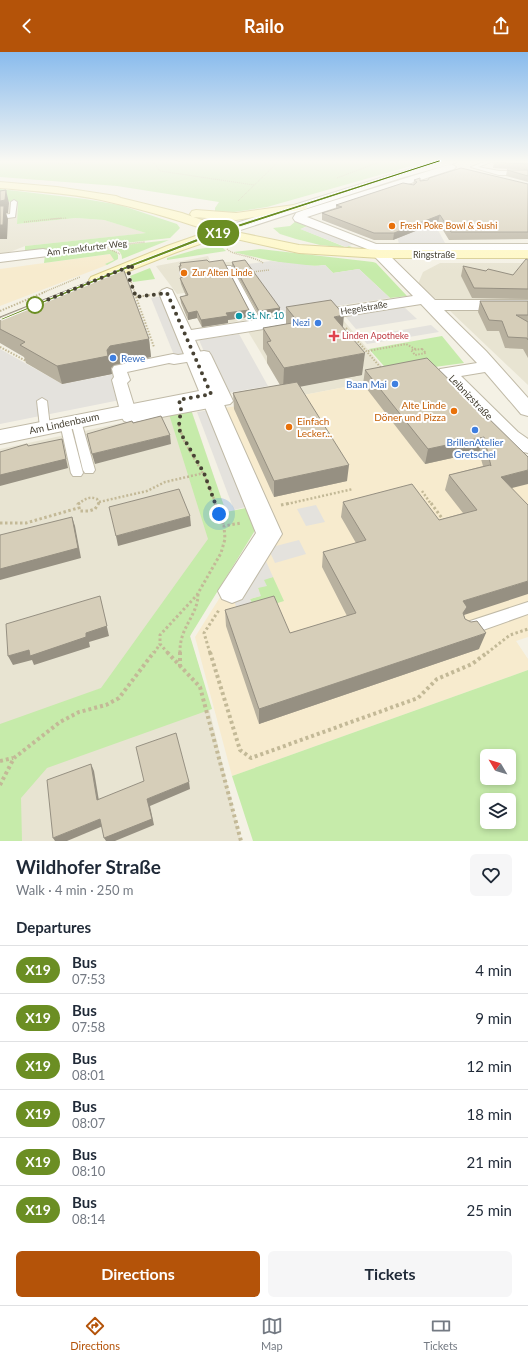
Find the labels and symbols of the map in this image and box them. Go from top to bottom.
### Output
line badge: X19 [195,220,241,246]
place label: Fresh Poke Bowl & Sushi [400,220,497,231]
marker: Fresh Poke Bowl & Sushi [387,221,397,231]
street label: Am Frankfurter Weg [46,237,128,258]
street label: Ringstraße [413,249,455,260]
place label: Zur Alten Linde [192,267,253,278]
marker: Zur Alten Linde [179,268,189,278]
unlabelled marker [26,296,44,314]
street label: Hegelstraße [339,298,389,317]
place label: St. Nr. 10 [247,310,284,321]
marker: St. Nr. 10 [234,311,244,321]
place label: Nezi [292,317,310,328]
marker: Nezi [313,318,323,328]
place label: Linden Apotheke [342,330,409,341]
marker: Linden Apotheke [329,331,339,341]
place label: Rewe [121,352,145,364]
marker: Rewe [108,353,118,363]
street label: Leibnizstraße [447,372,495,422]
place label: Baan Mai [346,378,387,390]
marker: Baan Mai [390,379,400,389]
place label: Alte Linde Döner und Pizza [374,399,446,423]
marker: Alte Linde Döner und Pizza [449,406,459,416]
street label: Am Lindenbaum [28,410,100,436]
place label: Einfach Lecker... [297,415,332,439]
marker: Einfach Lecker... [284,422,294,432]
marker: BrillenAtelier Gretschel [470,425,480,435]
place label: BrillenAtelier Gretschel [447,436,504,460]
your location [209,504,229,524]
north arrow [480,749,516,785]

